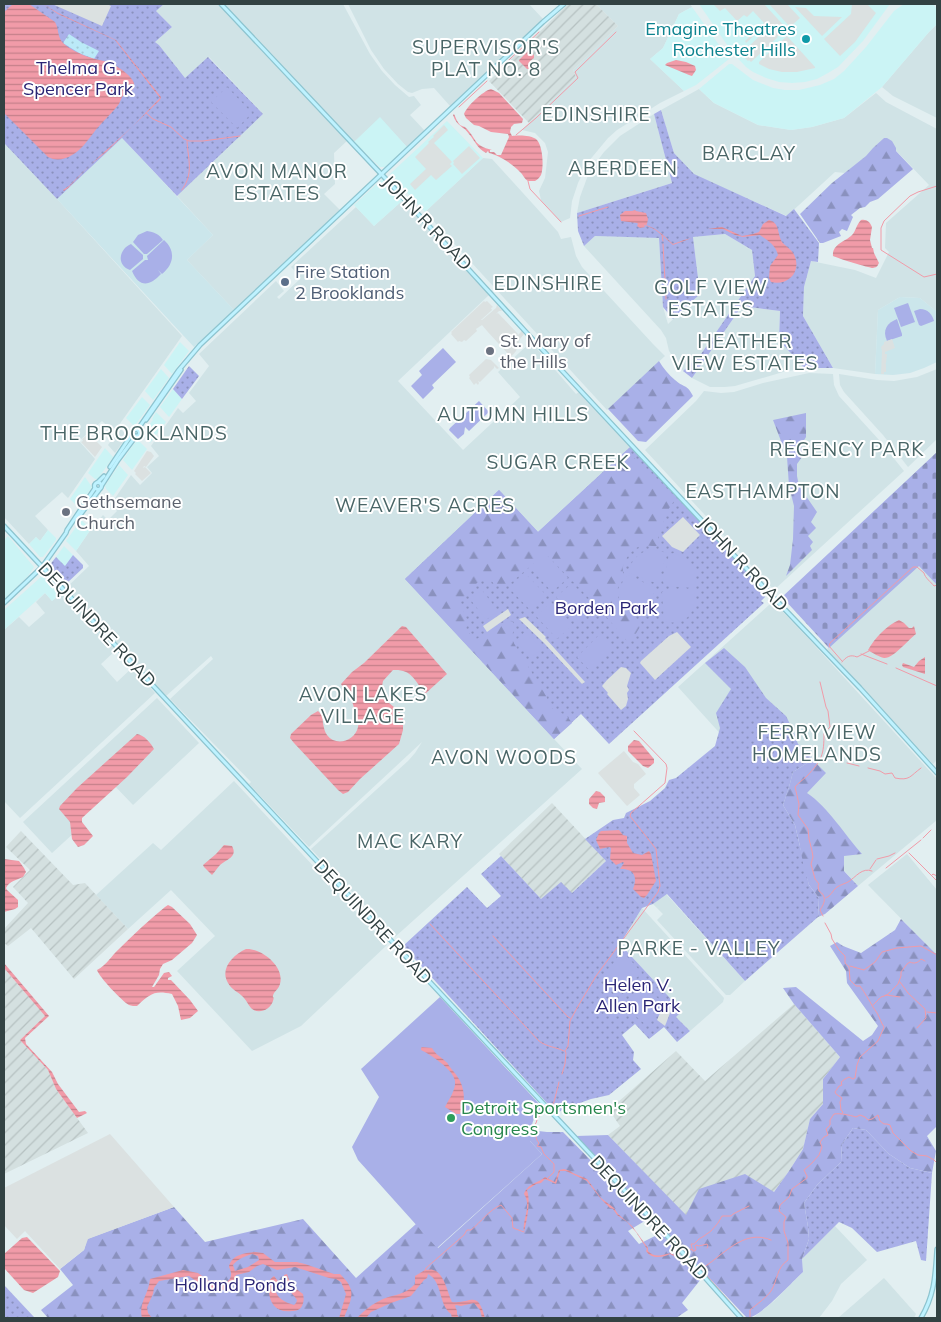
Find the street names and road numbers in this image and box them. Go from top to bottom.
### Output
street label: JOHN R ROAD [377,170,477,275]
street label: JOHN R ROAD [693,511,793,616]
street label: DEQUINDRE ROAD [33,557,161,692]
street label: DEQUINDRE ROAD [309,854,437,989]
street label: DEQUINDRE ROAD [585,1150,713,1285]

